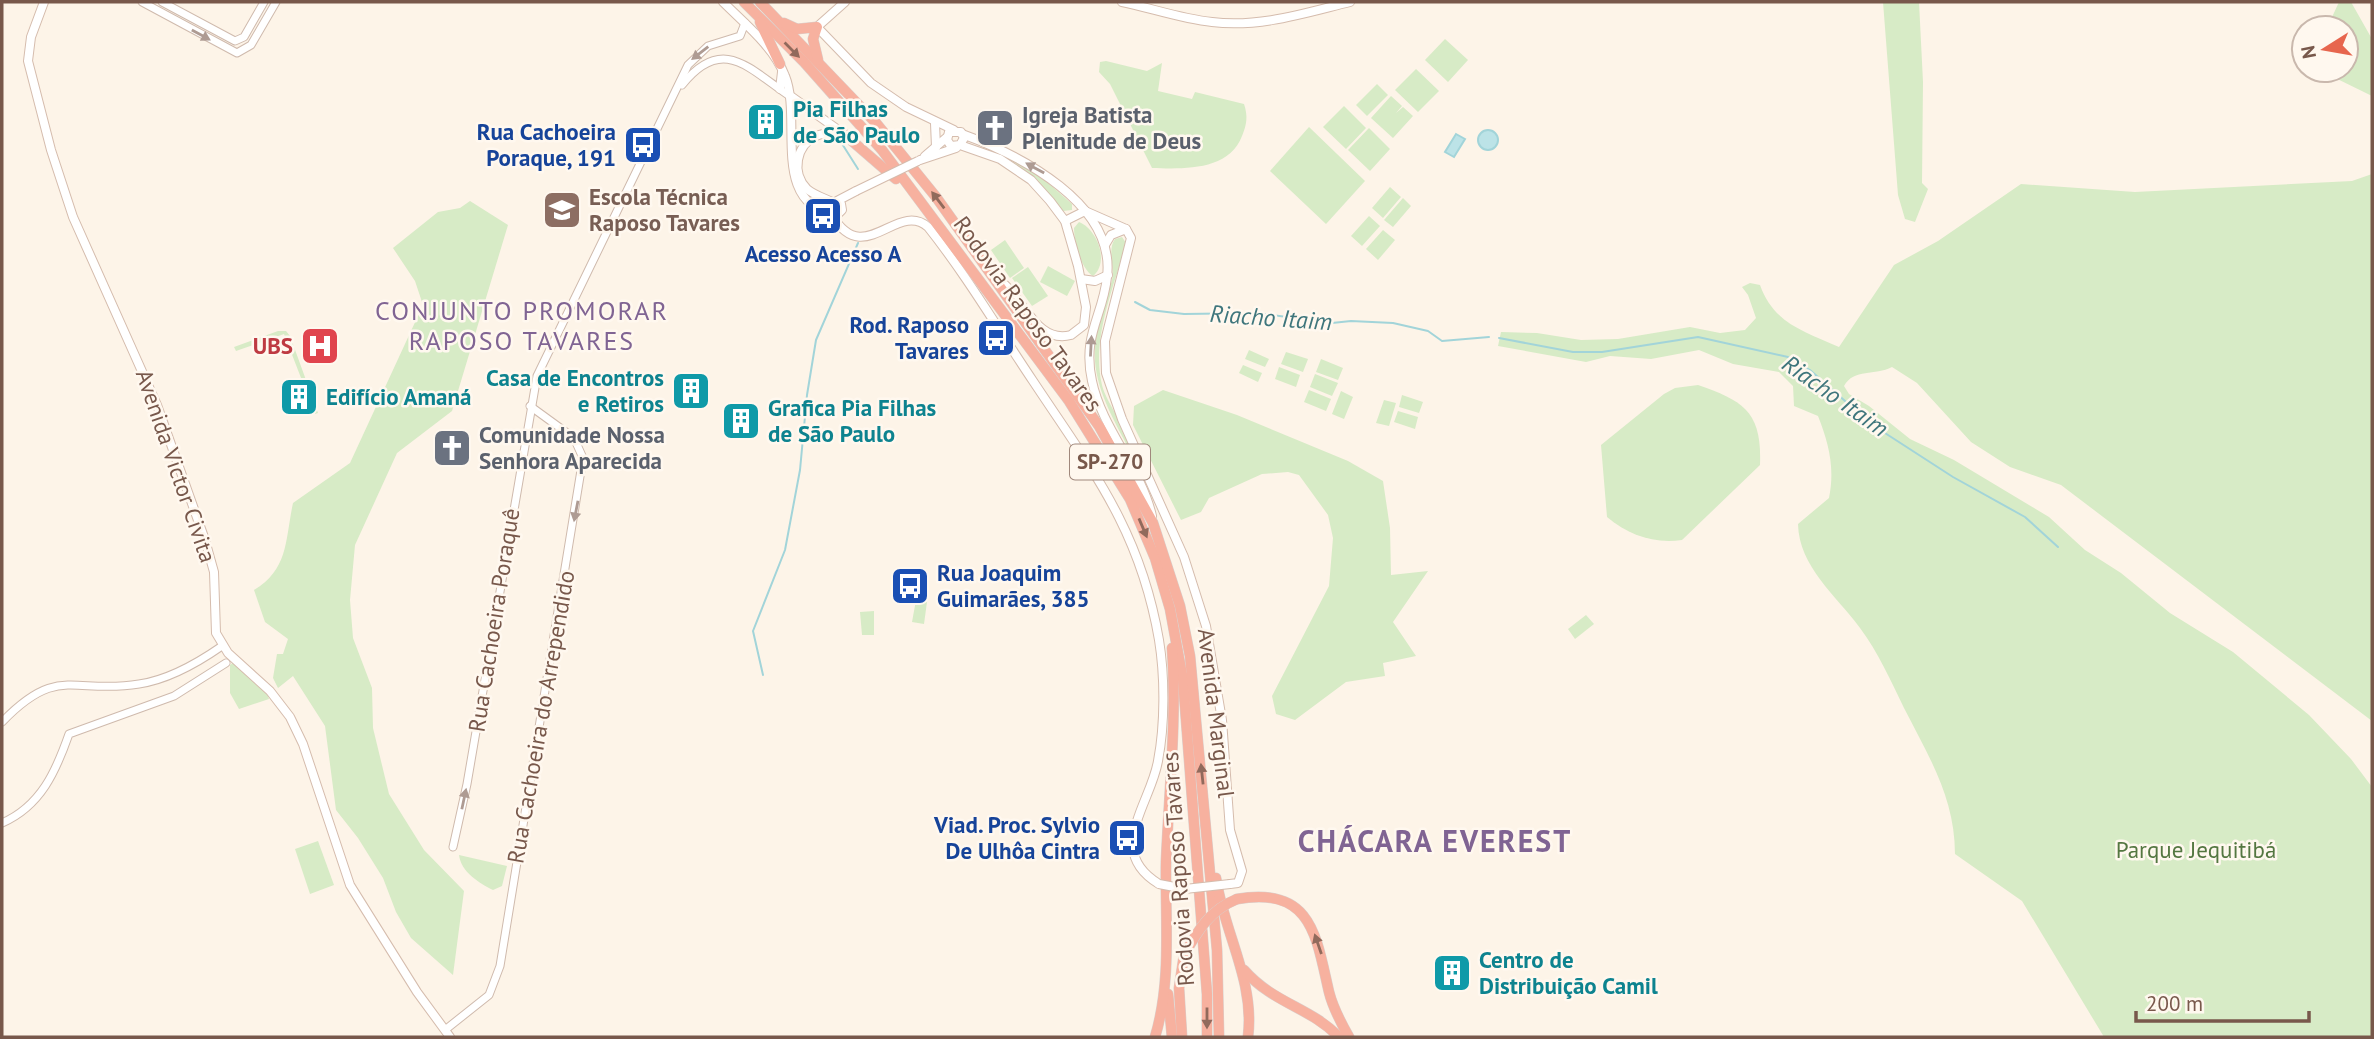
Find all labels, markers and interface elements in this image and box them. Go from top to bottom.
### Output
north arrow [2290,14,2360,84]
one-way arrow [192,29,211,41]
one-way arrow [783,41,799,58]
text: N [2295,44,2321,61]
one-way arrow [691,46,709,61]
place label: Pia Filhas de São Paulo [793,94,920,149]
place label: Igreja Batista Plenitude de Deus [1022,100,1201,155]
building icon: Pia Filhas de São Paulo [745,101,787,143]
church icon: Igreja Batista Plenitude de Deus [974,107,1016,149]
place label: Rua Cachoeira Poraque, 191 [477,117,616,172]
bus stop icon: Rua Cachoeira Poraque, 191 [622,124,664,166]
one-way arrow [1025,162,1045,174]
place label: Escola Técnica Raposo Tavares [589,182,740,237]
school or university icon: Escola Técnica Raposo Tavares [541,189,583,231]
one-way arrow [931,191,945,209]
bus stop icon: Acesso Acesso A [802,195,844,237]
street label: Rodovia Raposo Tavares [948,210,1109,417]
place label: Acesso Acesso A [745,239,901,268]
district label: CONJUNTO PROMORAR RAPOSO TAVARES [375,294,669,357]
water label: Riacho Itaim [1209,298,1333,337]
place label: Rod. Raposo Tavares [850,310,969,365]
bus stop icon: Rod. Raposo Tavares [975,317,1017,359]
hospital icon: UBS [299,325,341,367]
place label: UBS [253,331,293,360]
one-way arrow [1085,335,1096,357]
water label: Riacho Itaim [1776,348,1894,443]
place label: Casa de Encontros e Retiros [486,363,664,418]
street label: Avenida Victor Civita [130,365,223,566]
building icon: Casa de Encontros e Retiros [670,370,712,412]
building icon: Edifício Amaná [278,376,320,418]
place label: Edifício Amaná [326,382,471,411]
place label: Grafica Pia Filhas de São Paulo [768,393,937,448]
building icon: Grafica Pia Filhas de São Paulo [720,400,762,442]
place label: Comunidade Nossa Senhora Aparecida [479,420,665,475]
church icon: Comunidade Nossa Senhora Aparecida [431,427,473,469]
road number: SP-270 [1070,444,1150,480]
one-way arrow [570,500,581,522]
street label: Rua Cachoeira Poraquê [462,506,526,734]
one-way arrow [1137,518,1149,538]
place label: Rua Joaquim Guimarães, 385 [937,558,1090,613]
bus stop icon: Rua Joaquim Guimarães, 385 [889,565,931,607]
street label: Rua Cachoeira do Arrependido [500,568,581,866]
street label: Avenida Marginal [1192,627,1241,800]
street label: Rodovia Raposo Tavares [1155,751,1200,987]
one-way arrow [1196,763,1207,785]
one-way arrow [458,788,469,810]
place label: Viad. Proc. Sylvio De Ulhôa Cintra [933,810,1100,865]
bus stop icon: Viad. Proc. Sylvio De Ulhôa Cintra [1106,817,1148,859]
district label: CHÁCARA EVEREST [1298,821,1572,860]
park label: Parque Jequitibá [2116,835,2276,864]
one-way arrow [1312,934,1323,955]
place label: Centro de Distribuição Camil [1479,945,1658,1000]
building icon: Centro de Distribuição Camil [1431,952,1473,994]
scale bar [2136,979,2309,1023]
text: 200 m [2146,990,2203,1017]
one-way arrow [1201,1008,1213,1030]

